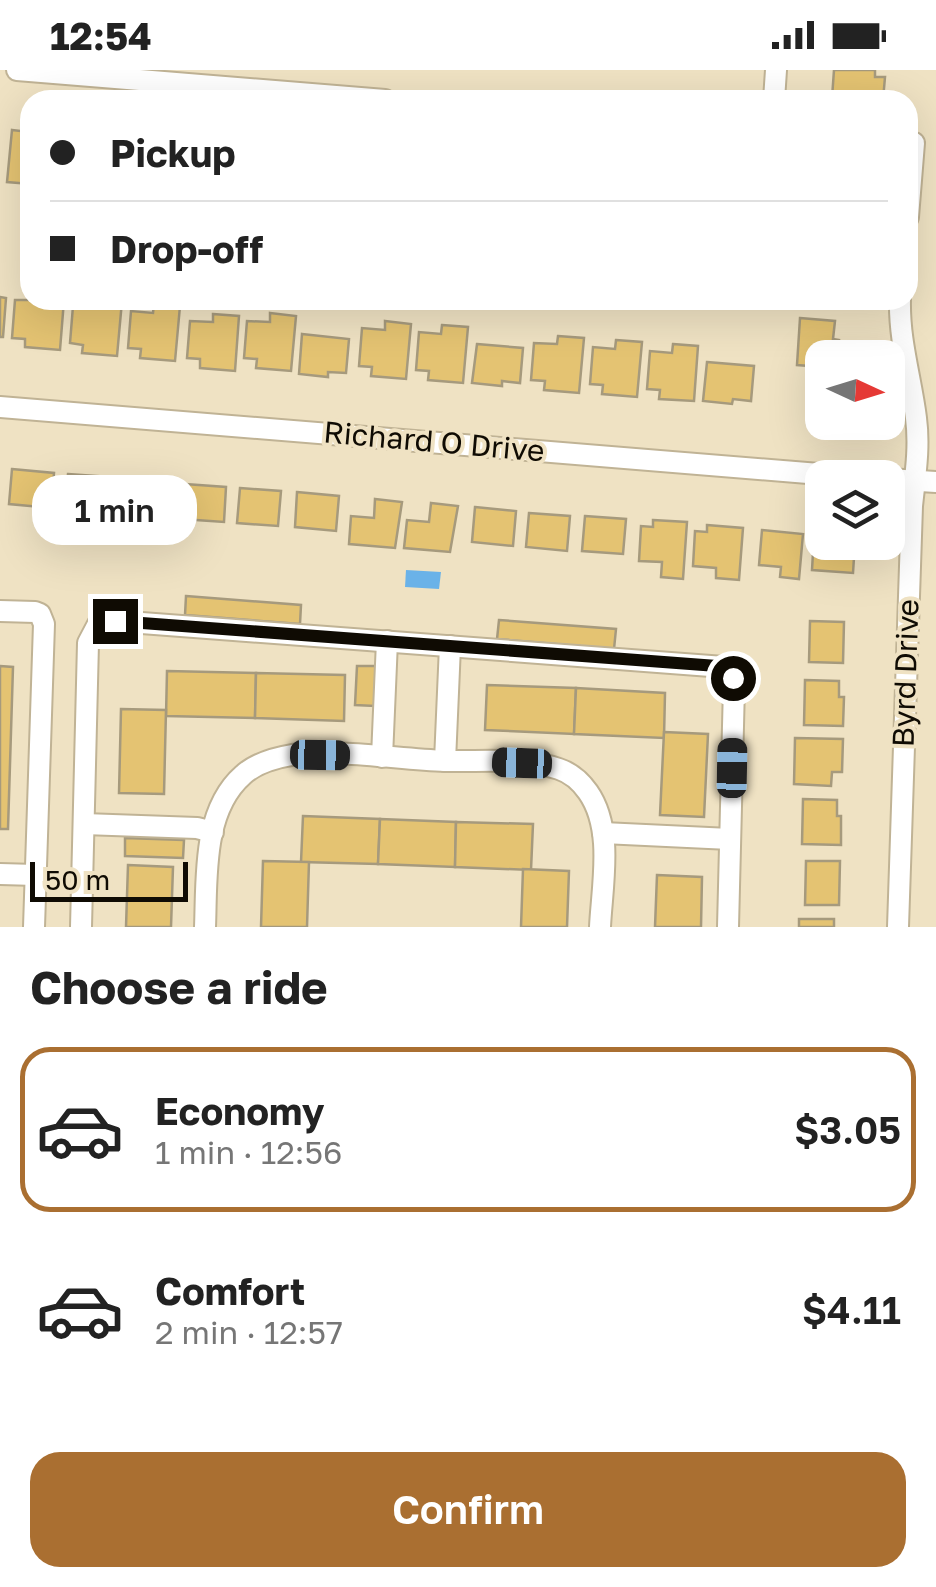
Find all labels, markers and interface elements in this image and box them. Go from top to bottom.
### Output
text: 12:54 [50,13,152,58]
text: Pickup [110,130,236,175]
text: Drop-off [110,226,263,271]
north arrow [805,340,905,440]
map controls [805,340,905,560]
street label: Richard O Drive [322,413,546,469]
button: layers [805,460,905,560]
callout: 1 min [32,476,198,546]
text: 1 min [74,491,155,529]
street label: Byrd Drive [884,598,926,748]
route end [93,599,138,644]
route start [711,656,756,701]
car [716,738,748,798]
car [290,739,350,771]
car [491,747,553,779]
scale bar [30,857,188,901]
text: 50 m [45,863,110,896]
text: Choose a ride [30,960,328,1014]
icon: car [35,1085,125,1175]
text: Economy [155,1088,324,1133]
text: $3.05 [794,1107,901,1152]
text: 1 min · 12:56 [155,1133,342,1171]
icon: car [35,1265,125,1355]
text: Comfort [155,1268,305,1313]
text: $4.11 [802,1287,901,1332]
text: 2 min · 12:57 [155,1313,343,1351]
button: Confirm [30,1452,906,1567]

